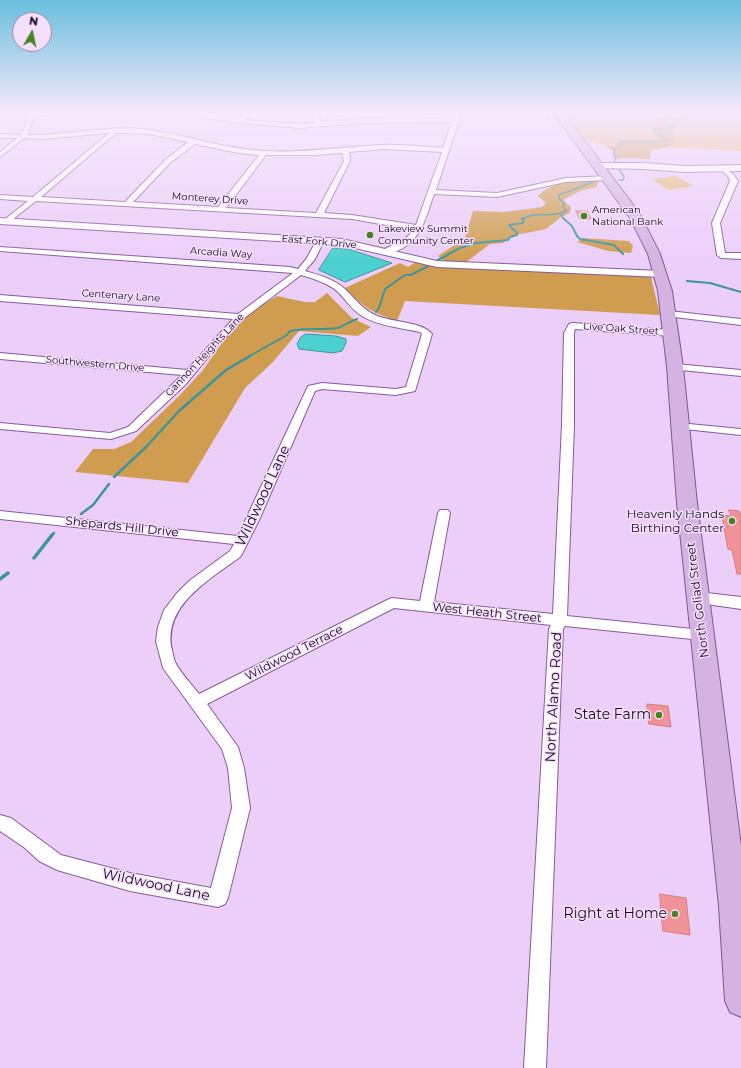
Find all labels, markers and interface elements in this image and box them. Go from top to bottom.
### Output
north arrow [12,12,52,52]
text: N [28,14,39,29]
street label: Monterey Drive [171,190,249,208]
place label: American National Bank [592,204,663,228]
marker: American National Bank [579,211,589,221]
place label: Lakeview Summit Community Center [378,223,474,246]
marker: Lakeview Summit Community Center [365,230,375,240]
street label: East Fork Drive [281,233,357,251]
street label: Arcadia Way [190,245,252,261]
street label: Centenary Lane [81,287,161,305]
street label: Gannon Heights Lane [163,311,247,399]
street label: Live Oak Street [583,320,659,338]
street label: Southwestern Drive [45,354,145,374]
street label: Wildwood Lane [232,443,294,549]
place label: Heavenly Hands Birthing Center [627,507,724,535]
street label: Shepards Hill Drive [65,514,179,540]
marker: Heavenly Hands Birthing Center [727,516,737,526]
street label: North Goliad Street [684,541,712,659]
street label: West Heath Street [431,600,543,626]
street label: Wildwood Terrace [243,622,345,684]
street label: North Alamo Road [542,631,566,763]
place label: State Farm [574,707,651,723]
marker: State Farm [654,710,664,720]
street label: Wildwood Lane [101,865,211,905]
place label: Right at Home [564,906,667,922]
marker: Right at Home [670,909,680,919]

